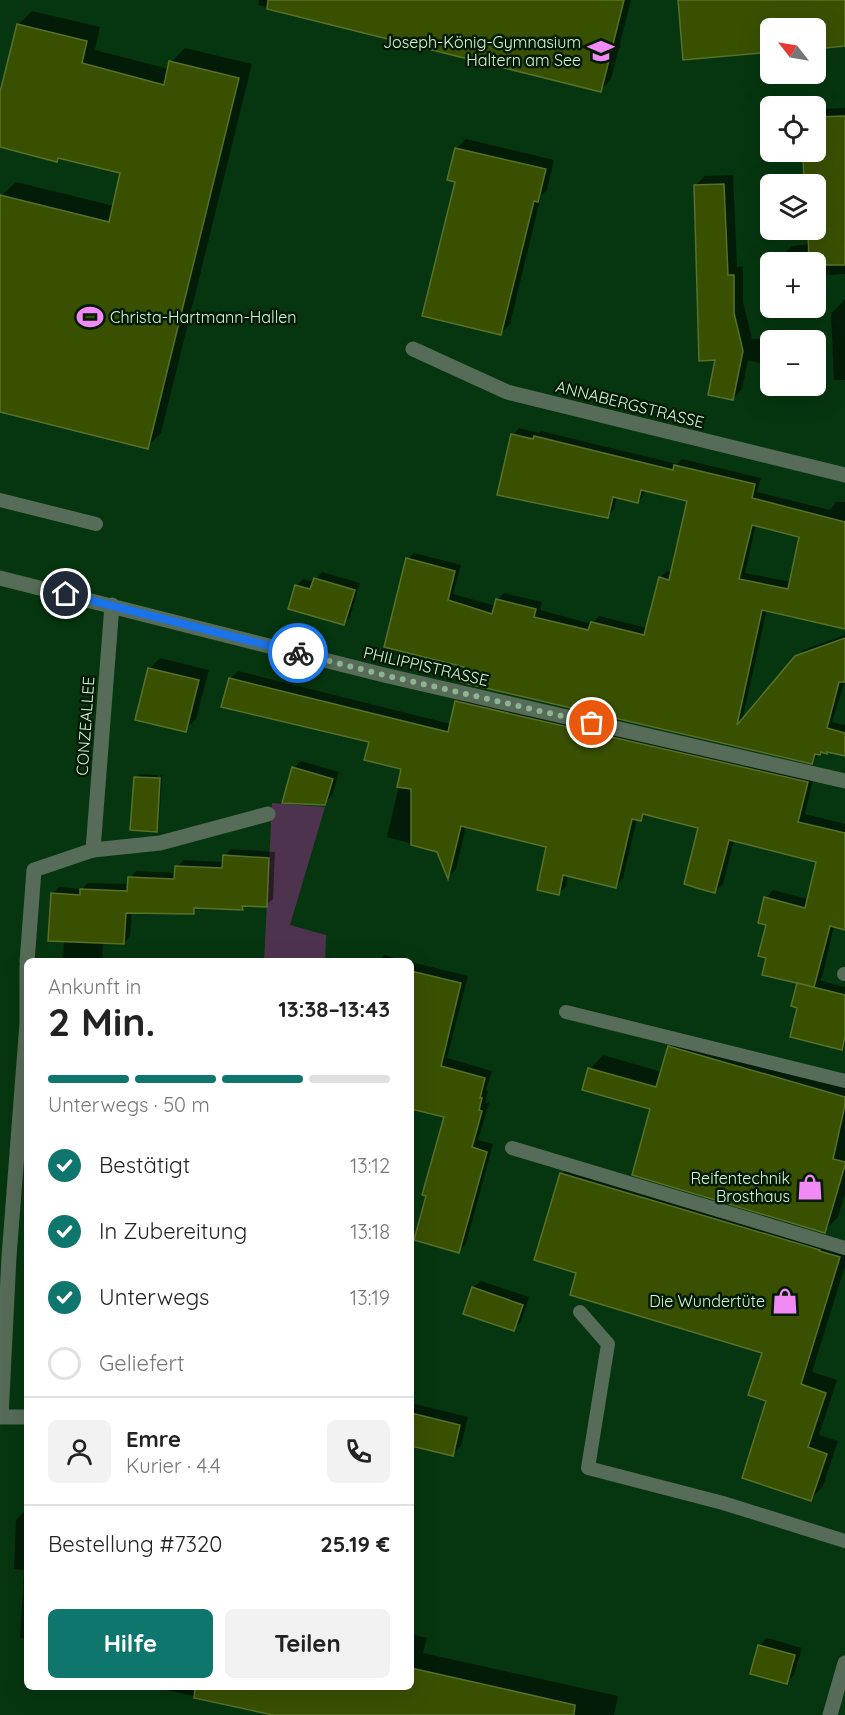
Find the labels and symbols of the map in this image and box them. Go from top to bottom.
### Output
north arrow [760,18,826,84]
place label: Joseph-König-Gymnasium Haltern am See [383,32,581,70]
school or university icon: Joseph-König-Gymnasium Haltern am See [586,36,616,66]
sports icon: Christa-Hartmann-Hallen [75,302,105,332]
place label: Christa-Hartmann-Hallen [110,307,297,327]
street label: ANNABERGSTRASSE [554,376,706,432]
pin [40,568,91,619]
courier [268,623,328,683]
street label: PHILIPPISTRASSE [362,642,490,690]
street label: CONZEALLEE [72,676,98,776]
pin [566,697,617,748]
place label: Reifentechnik Brosthaus [690,1168,790,1206]
shop icon: Reifentechnik Brosthaus [795,1172,825,1202]
shop icon: Die Wundertüte [770,1286,800,1316]
place label: Die Wundertüte [649,1291,765,1311]

